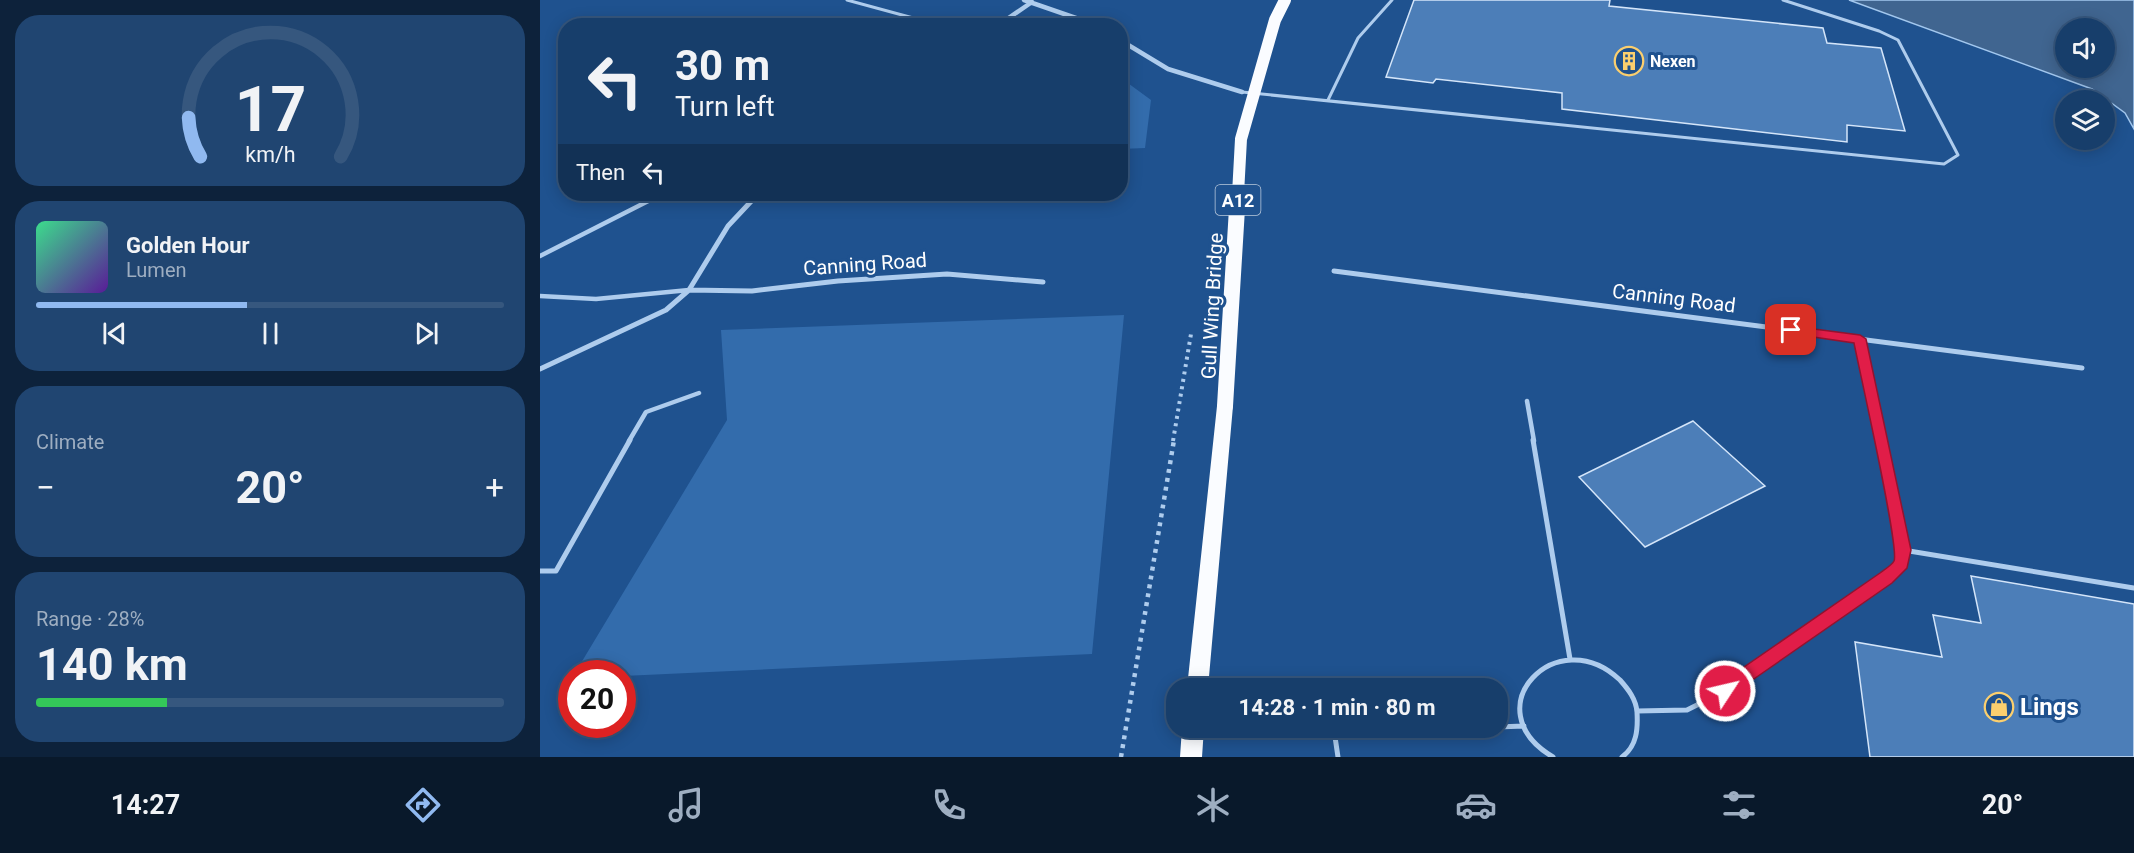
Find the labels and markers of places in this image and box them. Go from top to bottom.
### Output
building icon: Nexen [1613,45,1645,77]
place label: Nexen [1650,52,1696,71]
pin [1765,304,1816,355]
shop icon: Lings [1983,691,2015,723]
place label: Lings [2020,693,2079,721]

